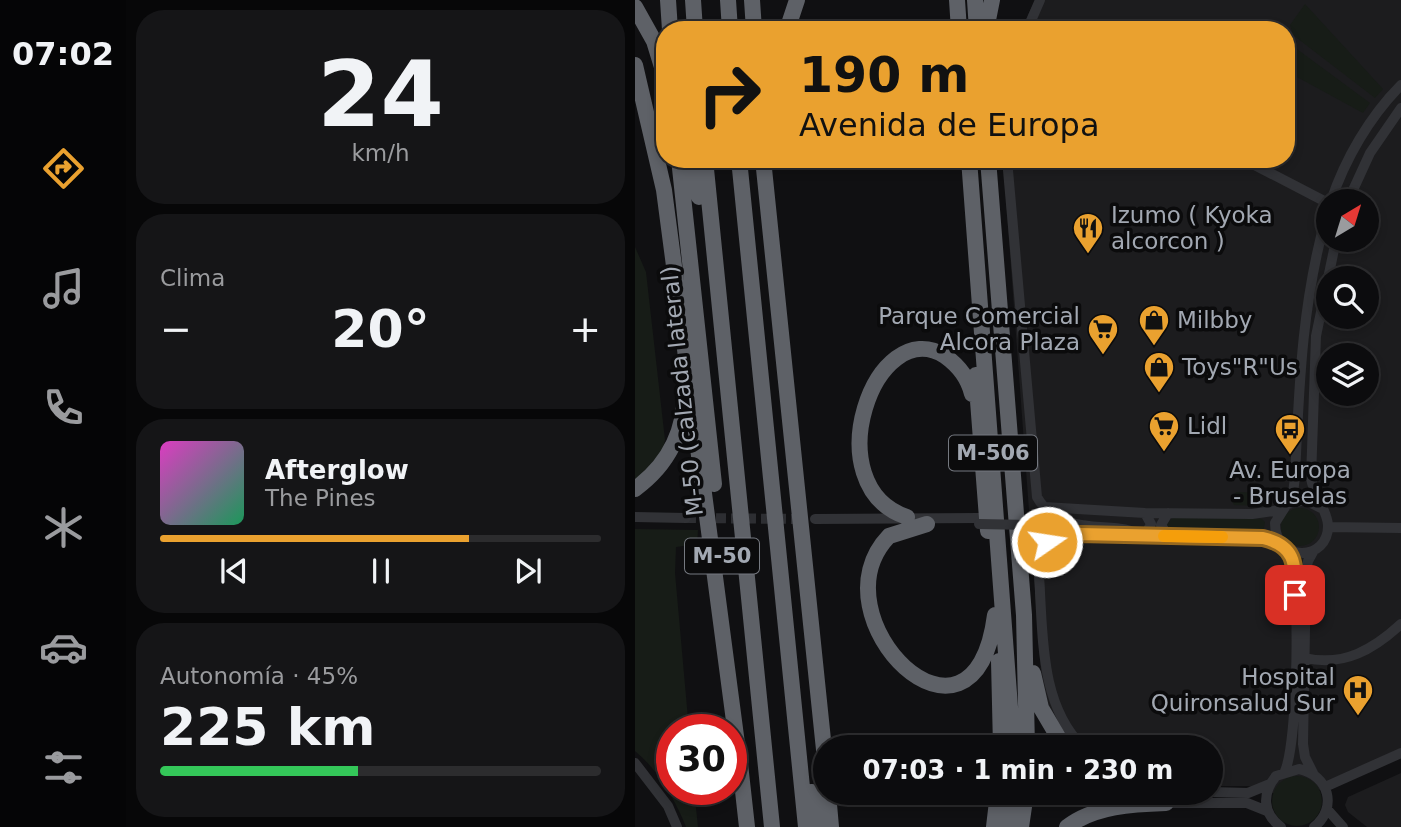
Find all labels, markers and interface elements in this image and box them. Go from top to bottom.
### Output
text: 07:02 [12,35,114,73]
text: 24 [317,42,444,147]
text: 190 m [799,47,969,104]
icon: right [684,49,775,140]
text: Avenida de Europa [799,106,1100,144]
text: km/h [351,140,410,166]
icon: directions [39,144,88,193]
north arrow [1316,189,1379,252]
map controls [1316,189,1379,406]
place label: Izumo ( Kyoka alcorcon ) [1111,202,1273,254]
restaurant icon: Izumo ( Kyoka alcorcon ) [1071,211,1105,255]
icon: music [39,264,88,313]
text: Clima [160,265,225,291]
street label: M-50 (calzada lateral) [656,265,708,517]
button: search [1316,266,1379,329]
text: 20° [331,299,430,359]
place label: Parque Comercial Alcora Plaza [878,303,1080,355]
shop icon: Milbby [1137,303,1171,347]
text: − [160,307,192,351]
text: + [569,307,601,351]
place label: Milbby [1177,307,1252,333]
supermarket icon: Parque Comercial Alcora Plaza [1086,312,1120,356]
button: layers [1316,343,1379,406]
shop icon: Toys"R"Us [1142,350,1176,394]
place label: Toys"R"Us [1181,354,1298,380]
icon: phone [39,383,88,432]
supermarket icon: Lidl [1147,409,1181,453]
bus stop icon: Av. Europa - Bruselas [1273,412,1307,456]
place label: Lidl [1187,413,1227,439]
road number: M-506 [949,435,1037,470]
text: Afterglow [265,455,409,485]
place label: Av. Europa - Bruselas [1229,457,1351,509]
text: The Pines [265,485,376,511]
icon: climate [39,503,88,552]
position arrow [1010,505,1084,579]
road number: M-50 [685,538,759,574]
icon: previous [215,552,253,590]
icon: pause [362,552,400,590]
icon: next [509,552,547,590]
pin [1265,565,1325,625]
icon: arrive [1276,576,1314,614]
icon: car [39,623,88,672]
text: Autonomía · 45% [160,663,358,689]
place label: Hospital Quironsalud Sur [1151,664,1336,716]
hospital icon: Hospital Quironsalud Sur [1341,673,1375,717]
text: 225 km [160,697,375,757]
speed limit sign: 30 [656,714,747,805]
icon: filters [39,743,88,792]
text: 07:03 · 1 min · 230 m [863,755,1173,785]

